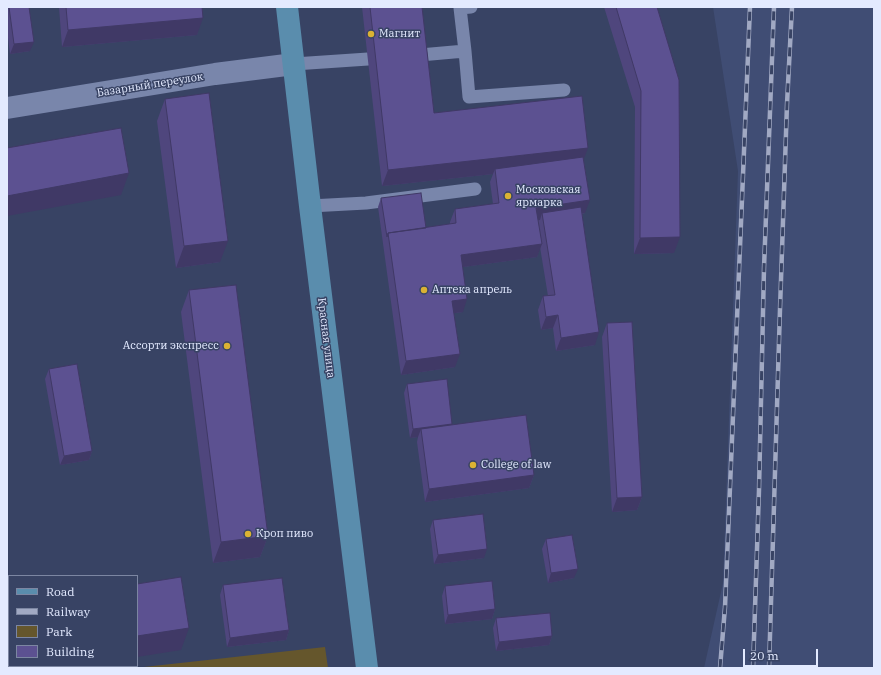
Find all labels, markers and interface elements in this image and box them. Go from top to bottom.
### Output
place label: Магнит [379,27,420,41]
marker: Магнит [366,29,376,39]
street label: Базарный переулок [96,70,204,100]
place label: Московская ярмарка [516,183,581,209]
marker: Московская ярмарка [503,191,513,201]
place label: Аптека апрель [432,283,512,297]
marker: Аптека апрель [419,285,429,295]
street label: Красная улица [315,297,337,379]
place label: Ассорти экспресс [123,339,219,353]
marker: Ассорти экспресс [222,341,232,351]
place label: College of law [481,458,551,472]
marker: College of law [468,460,478,470]
place label: Кроп пиво [256,527,313,541]
marker: Кроп пиво [243,529,253,539]
legend [8,575,138,667]
text: Road [46,584,75,599]
text: Railway [46,604,90,619]
text: Park [46,624,72,639]
scale bar [745,641,820,667]
text: Building [46,644,94,659]
text: 20 m [750,648,779,663]

